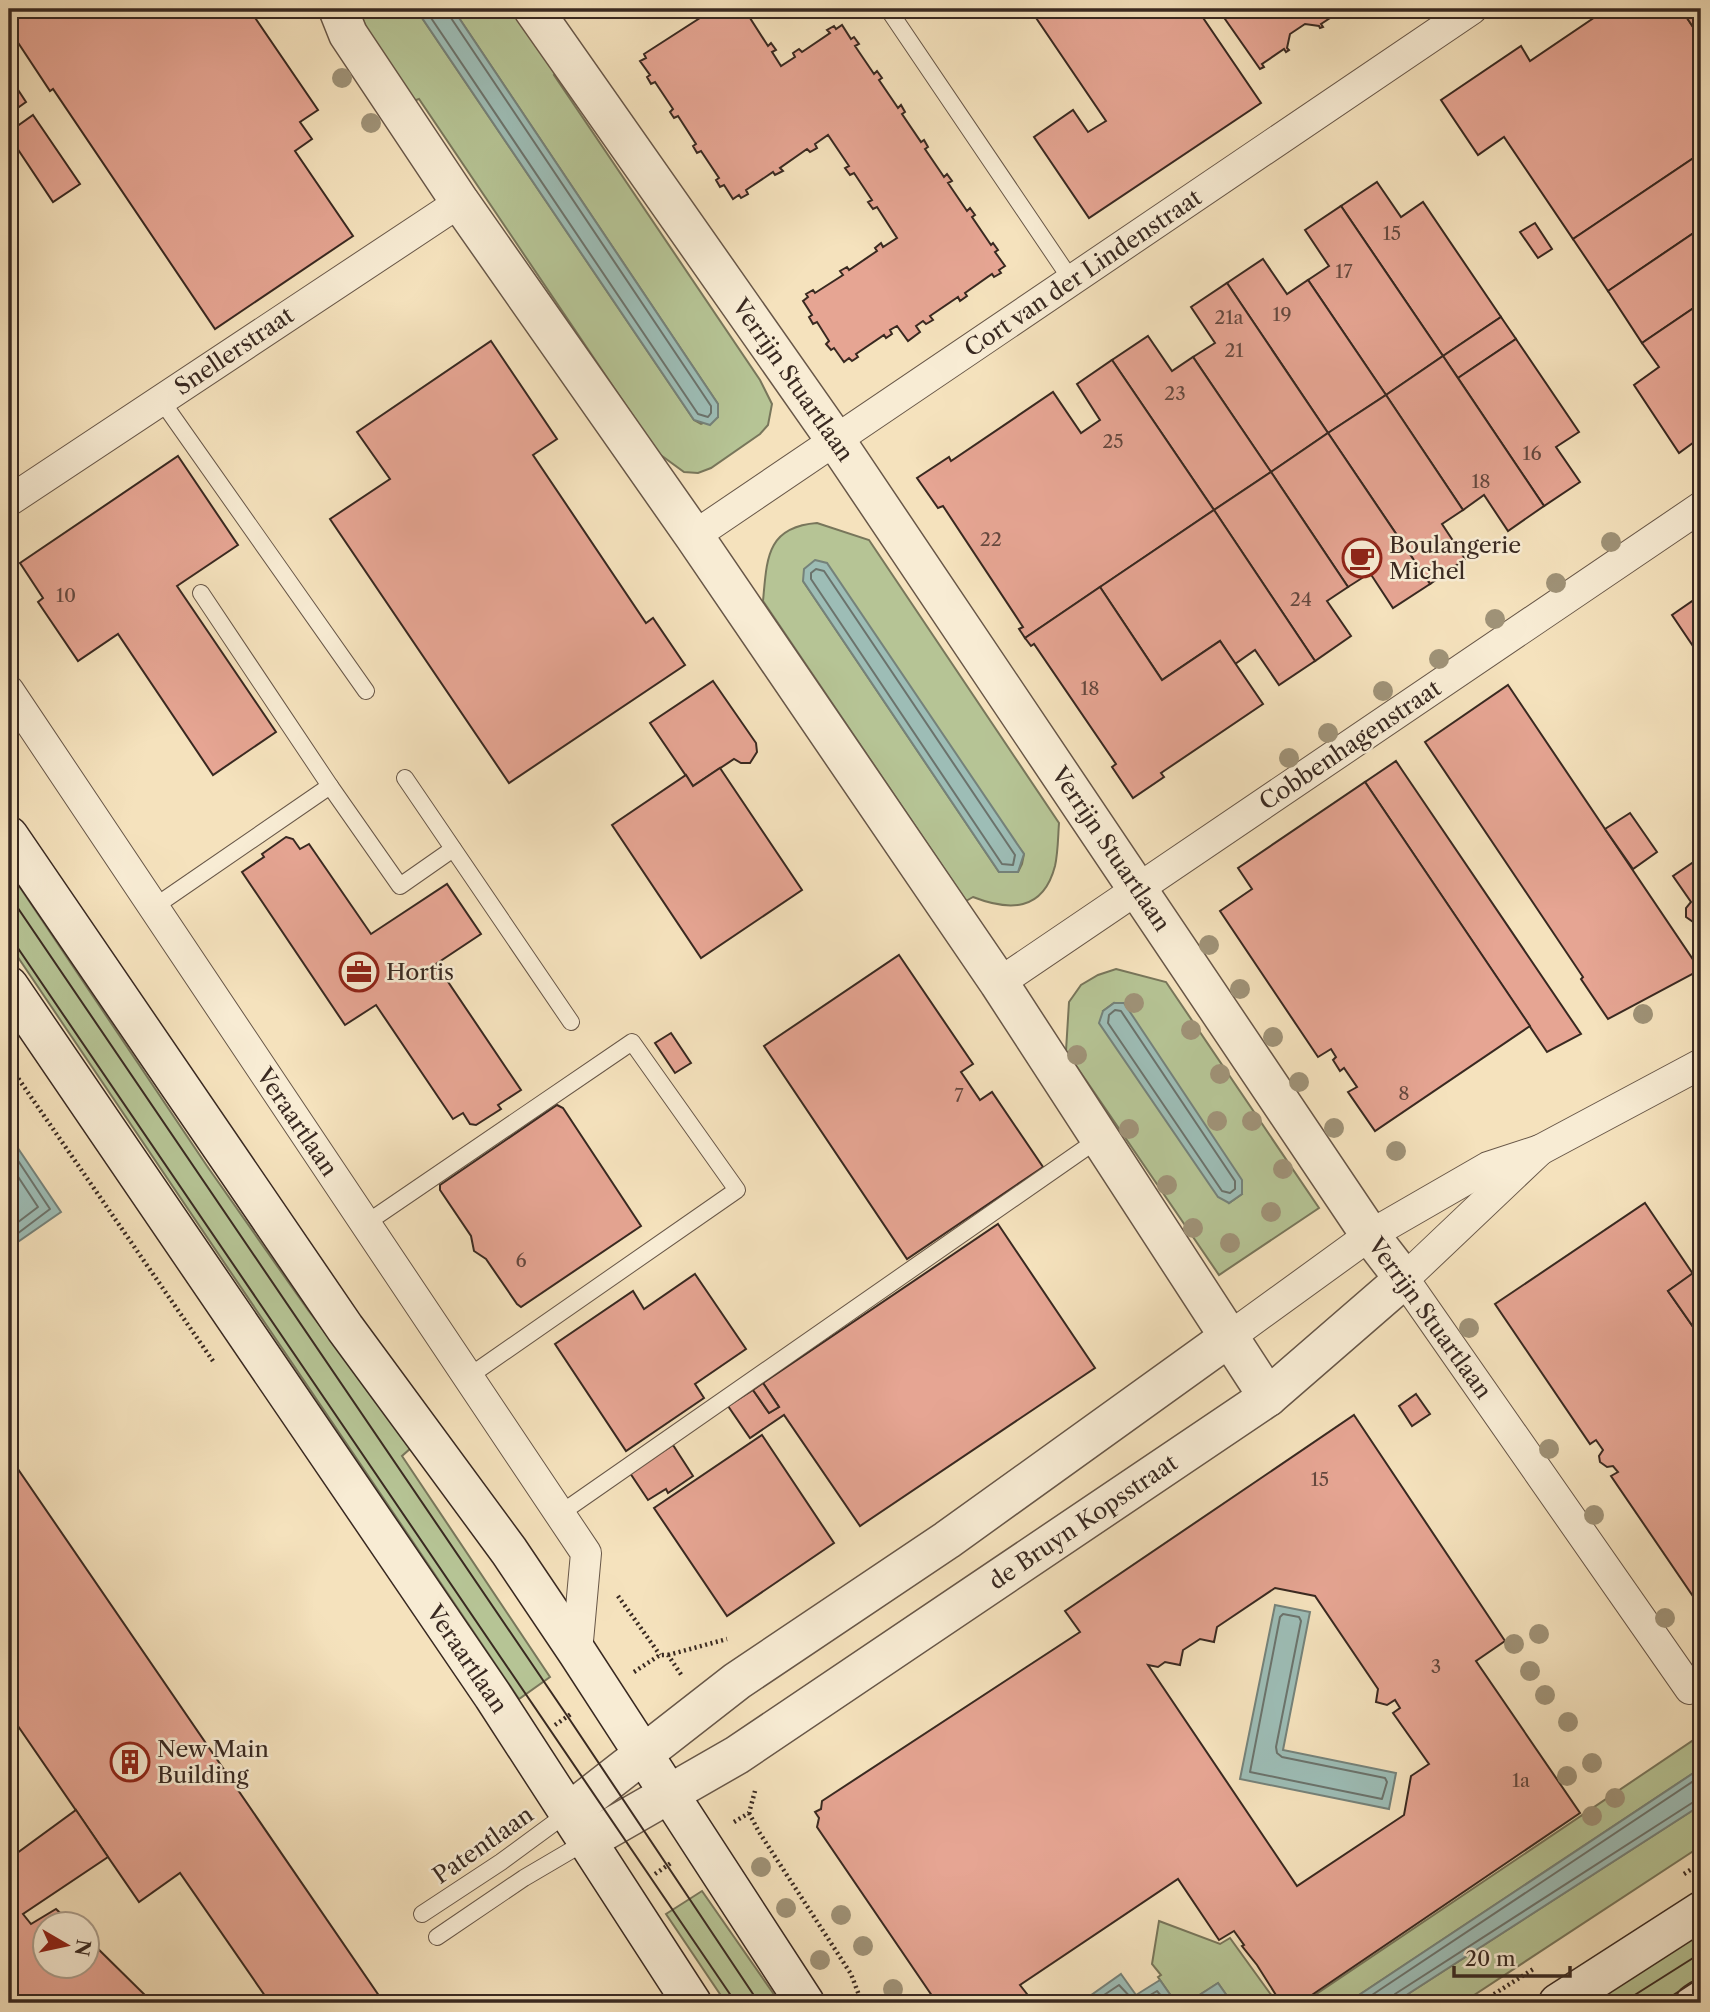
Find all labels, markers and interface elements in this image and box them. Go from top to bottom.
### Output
street label: Cort van der Lindenstraat [959,183,1207,363]
house number: 15 [1383,222,1401,245]
house number: 17 [1335,260,1353,283]
street label: Verrijn Stuartlaan [726,292,860,467]
street label: Snellerstraat [169,301,299,401]
house number: 19 [1272,303,1292,326]
house number: 21a [1215,306,1243,329]
house number: 21 [1225,339,1243,362]
house number: 23 [1164,382,1186,405]
house number: 25 [1102,430,1124,453]
house number: 16 [1522,442,1542,465]
house number: 18 [1471,470,1491,493]
house number: 22 [980,528,1002,551]
place label: Boulangerie Michel [1389,531,1521,585]
cafe icon: Boulangerie Michel [1341,537,1383,579]
house number: 10 [56,584,76,607]
house number: 24 [1290,588,1312,611]
street label: Cobbenhagenstraat [1254,674,1446,816]
house number: 18 [1080,677,1100,700]
street label: Verrijn Stuartlaan [1045,761,1176,937]
office icon: Hortis [338,951,380,993]
place label: Hortis [386,958,454,986]
street label: Veraartlaan [250,1062,343,1181]
house number: 8 [1398,1082,1410,1105]
house number: 7 [954,1084,964,1107]
street label: Verrijn Stuartlaan [1362,1231,1498,1404]
house number: 6 [515,1249,527,1272]
street label: de Bruyn Kopsstraat [983,1449,1183,1595]
house number: 15 [1311,1468,1329,1491]
street label: Veraartlaan [420,1599,513,1718]
house number: 3 [1431,1655,1441,1678]
place label: New Main Building [157,1735,269,1789]
building icon: New Main Building [109,1741,151,1783]
house number: 1a [1512,1769,1530,1792]
street label: Patentlaan [427,1800,539,1890]
north arrow [32,1910,102,1980]
scale bar [1454,1935,1570,1979]
text: N [70,1938,95,1958]
text: 20 m [1465,1946,1516,1971]

